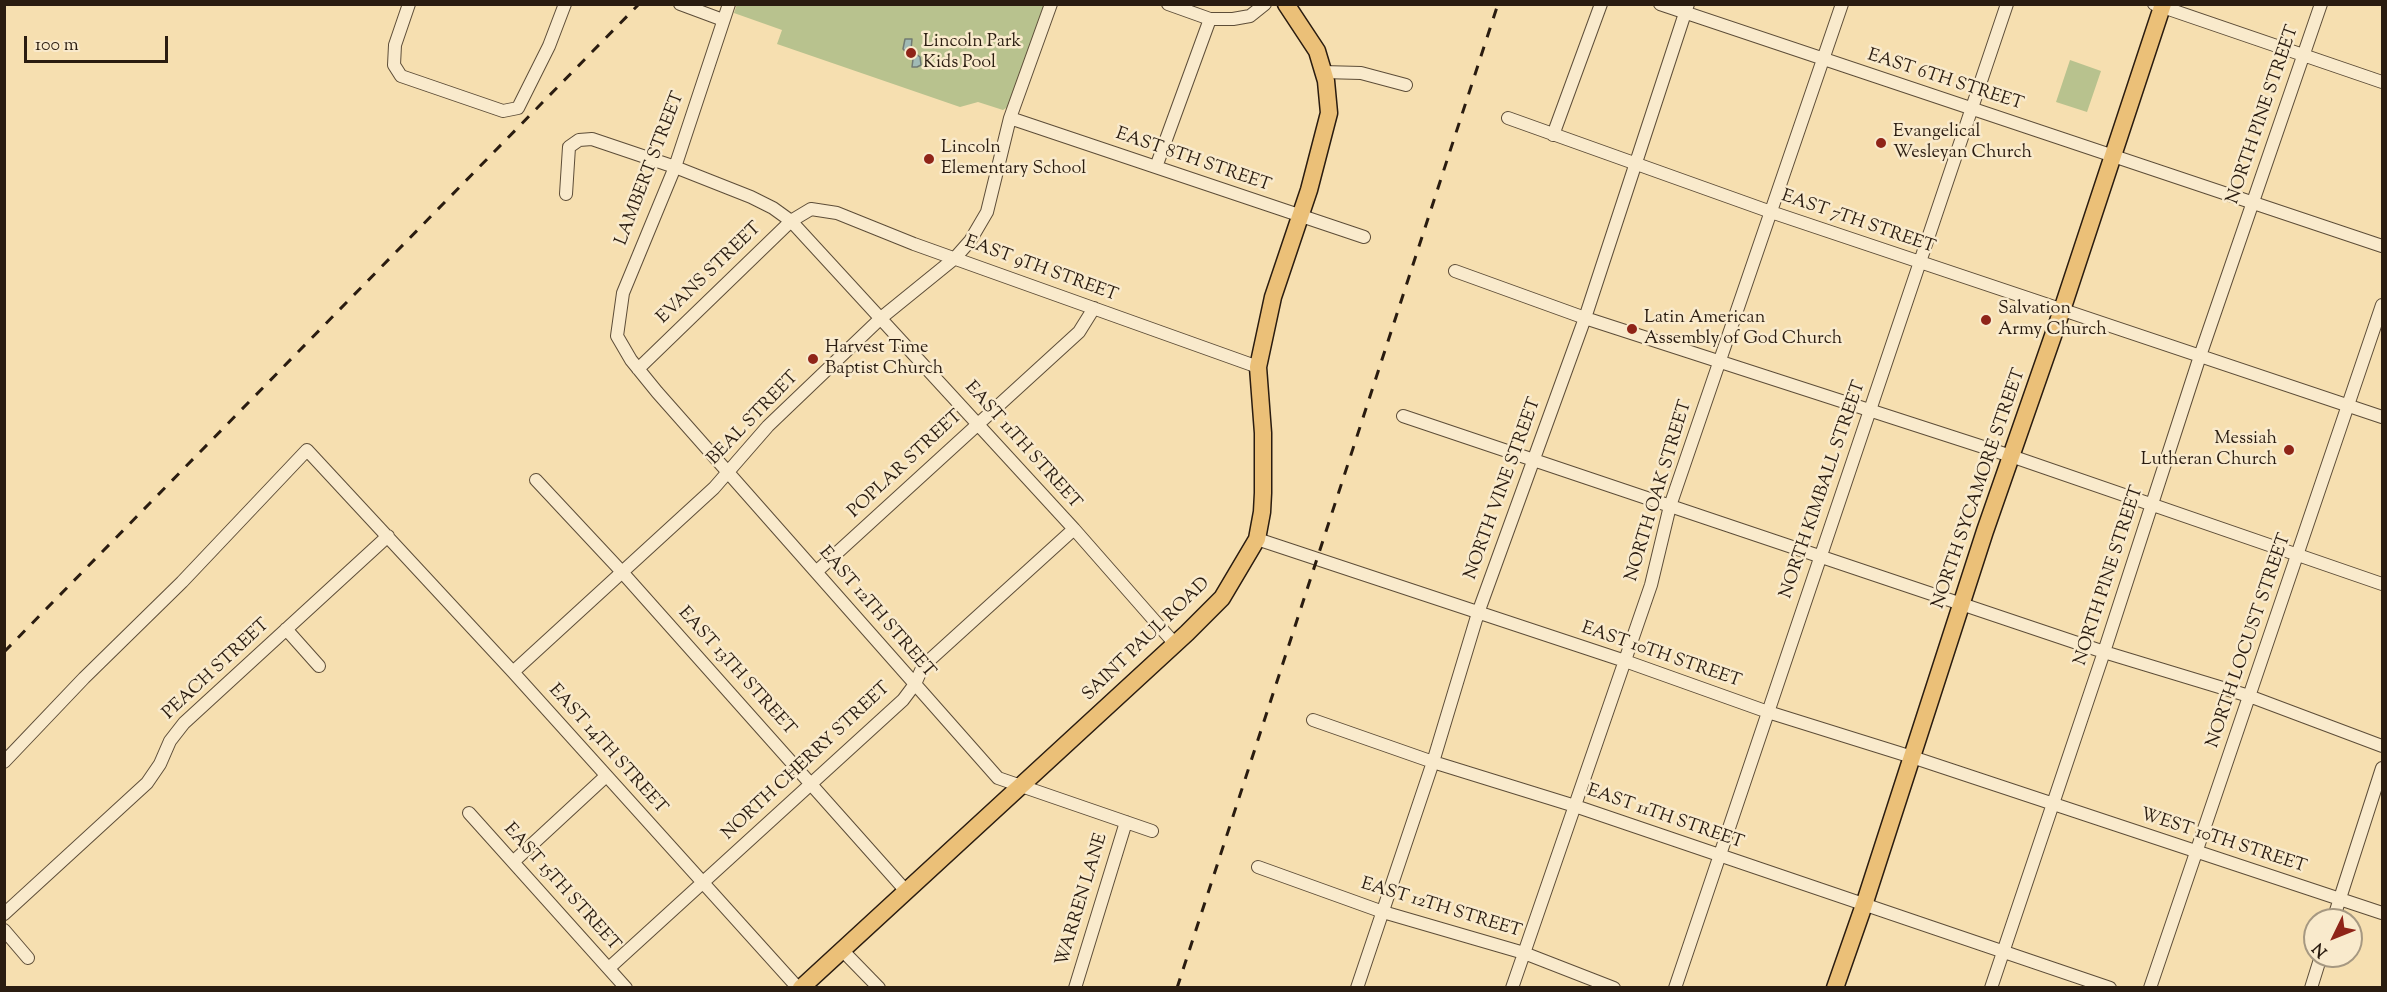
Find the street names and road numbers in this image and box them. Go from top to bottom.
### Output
street label: NORTH PINE STREET [2223,23,2305,207]
street label: EAST 6TH STREET [1864,46,2026,116]
street label: LAMBERT STREET [612,89,690,249]
street label: EAST 8TH STREET [1112,124,1274,198]
street label: EAST 7TH STREET [1778,187,1938,259]
street label: EVANS STREET [653,219,767,329]
street label: EAST 9TH STREET [962,232,1120,308]
street label: NORTH SYCAMORE STREET [1929,366,2031,612]
street label: BEAL STREET [704,368,804,470]
street label: EAST 11TH STREET [959,378,1085,514]
street label: NORTH KIMBALL STREET [1777,378,1871,602]
street label: NORTH VINE STREET [1461,395,1547,583]
street label: NORTH OAK STREET [1622,398,1698,584]
street label: POPLAR STREET [844,406,968,524]
street label: NORTH PINE STREET [2071,483,2149,669]
street label: NORTH LOCUST STREET [2203,531,2297,751]
street label: EAST 12TH STREET [813,543,939,683]
street label: SAINT PAUL ROAD [1079,574,1215,706]
street label: EAST 13TH STREET [673,603,799,741]
street label: PEACH STREET [159,615,275,725]
street label: EAST 10TH STREET [1578,618,1744,694]
street label: NORTH CHERRY STREET [718,678,896,846]
street label: EAST 14TH STREET [543,681,671,819]
street label: EAST 11TH STREET [1584,781,1746,855]
street label: WEST 10TH STREET [2137,805,2309,879]
street label: EAST 15TH STREET [498,820,624,956]
street label: WARREN LANE [1053,831,1113,969]
street label: EAST 12TH STREET [1358,874,1524,944]

